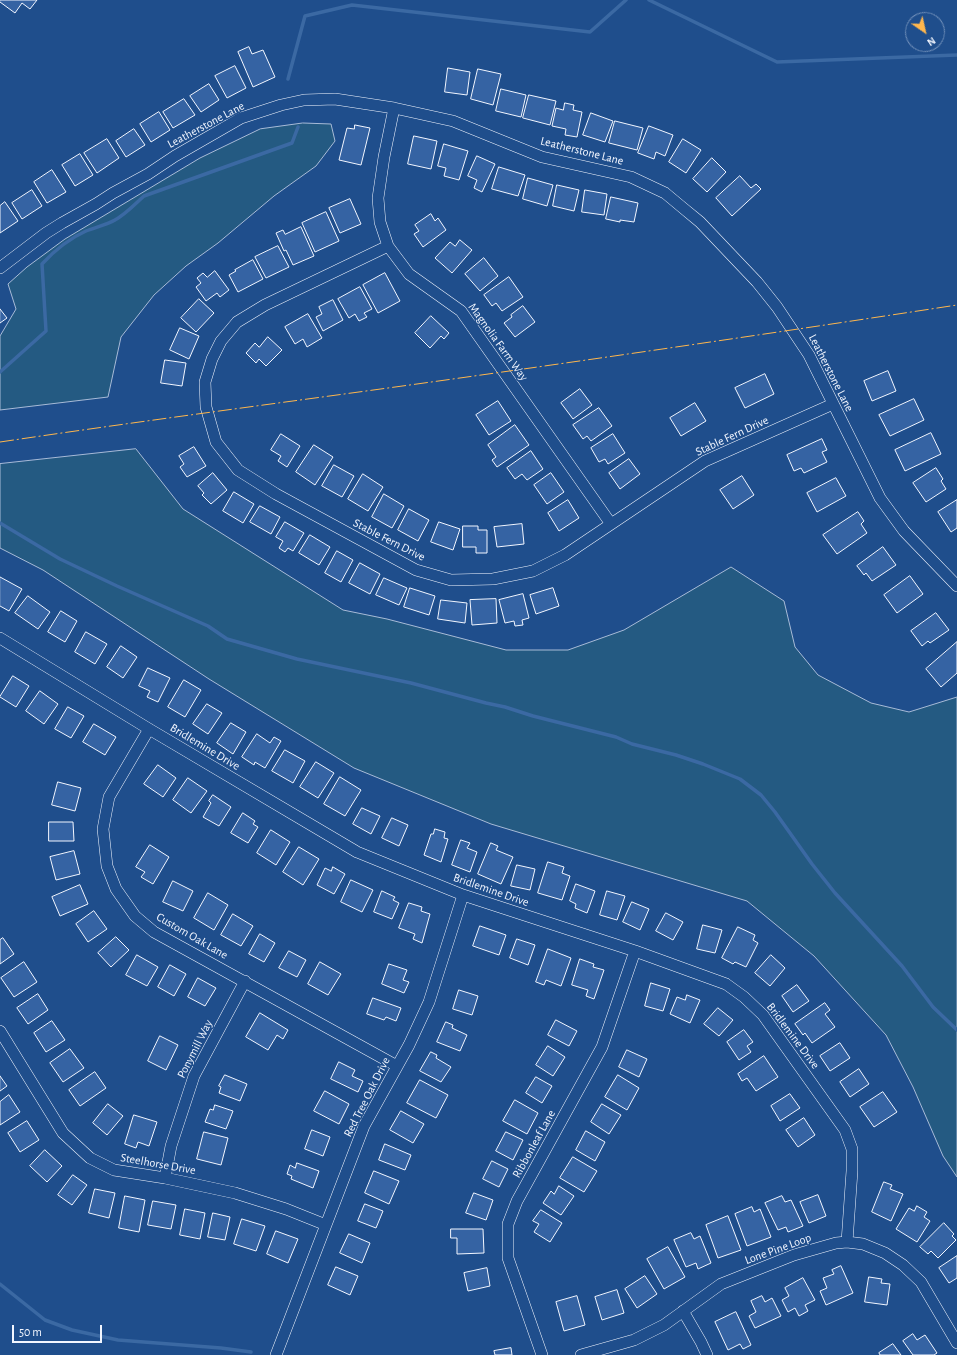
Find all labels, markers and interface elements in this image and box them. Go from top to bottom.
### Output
north arrow [905,12,945,52]
text: N [925,35,938,48]
street label: Leatherstone Lane [165,99,247,151]
street label: Leatherstone Lane [539,134,625,168]
street label: Magnolia Farm Way [465,300,531,384]
street label: Leatherstone Lane [805,332,857,414]
street label: Stable Fern Drive [693,413,771,459]
street label: Stable Fern Drive [351,516,427,564]
street label: Bridlemine Drive [167,720,243,774]
street label: Bridlemine Drive [451,870,531,910]
street label: Custom Oak Lane [154,910,230,962]
street label: Bridlemine Drive [763,1000,823,1072]
street label: Ponymill Way [174,1017,216,1081]
street label: Red Tree Oak Drive [341,1055,393,1139]
street label: Ribbonleaf Lane [509,1107,559,1181]
street label: Steelhorse Drive [119,1150,197,1178]
street label: Lone Pine Loop [743,1230,813,1268]
scale bar [14,1317,104,1343]
text: 50 m [19,1326,42,1338]

